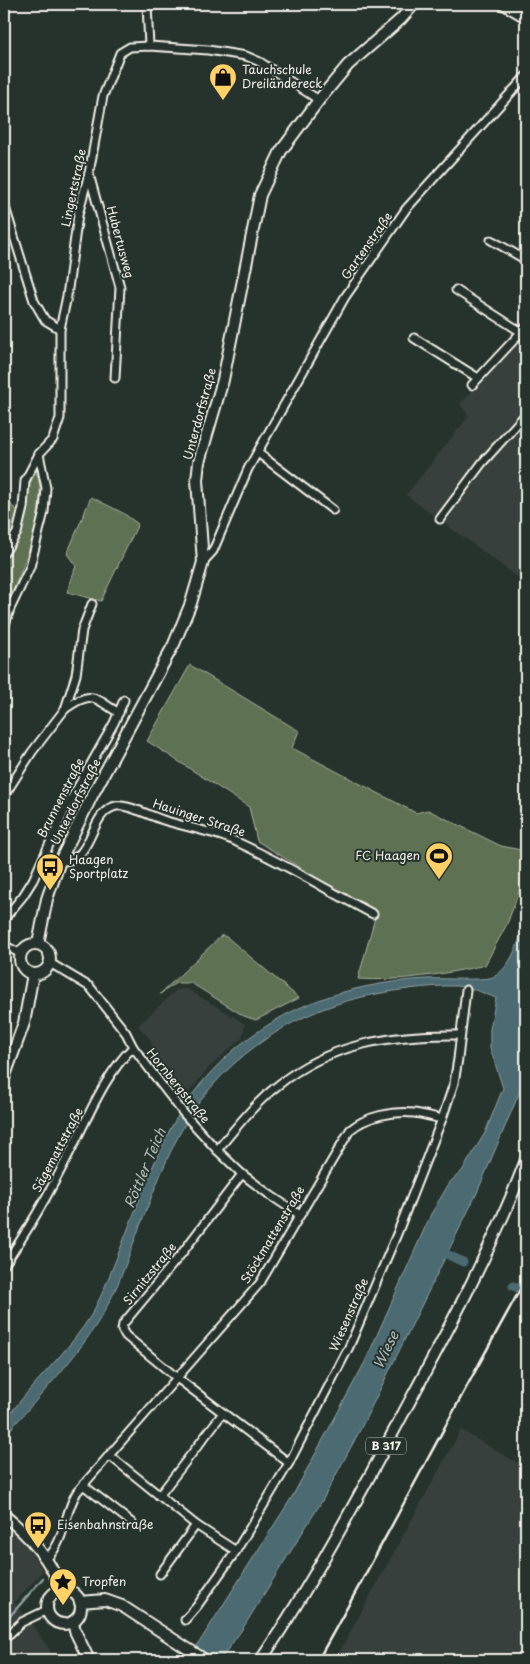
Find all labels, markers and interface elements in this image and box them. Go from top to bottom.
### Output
place label: Tauchschule Dreiländereck [242,60,323,92]
shop icon: Tauchschule Dreiländereck [208,62,238,101]
street label: Lingertstraße [56,147,90,228]
street label: Hubertusweg [103,204,139,280]
street label: Gartenstraße [336,208,396,283]
street label: Unterdorfstraße [178,366,220,462]
street label: Brunnenstraße [32,755,88,841]
street label: Unterdorfstraße [46,755,105,848]
street label: Hauinger Straße [151,794,248,841]
sports icon: FC Haagen [424,841,454,880]
place label: FC Haagen [355,846,420,864]
place label: Haagen Sportplatz [69,850,129,882]
bus stop icon: Haagen Sportplatz [35,852,65,891]
street label: Hornbergstraße [143,1044,215,1127]
street label: Sägemattstraße [27,1104,87,1195]
water label: Röttler Teich [118,1124,171,1211]
street label: Stöckmattenstraße [236,1182,309,1287]
street label: Sirnitzstraße [118,1238,180,1308]
street label: Wiesenstraße [324,1275,372,1354]
water label: Wiese [367,1326,404,1372]
road number: B 317 [366,1438,406,1454]
bus stop icon: Eisenbahnstraße [23,1510,53,1549]
place label: Eisenbahnstraße [57,1515,153,1533]
place icon: Tropfen [48,1567,78,1606]
place label: Tropfen [82,1572,126,1590]

